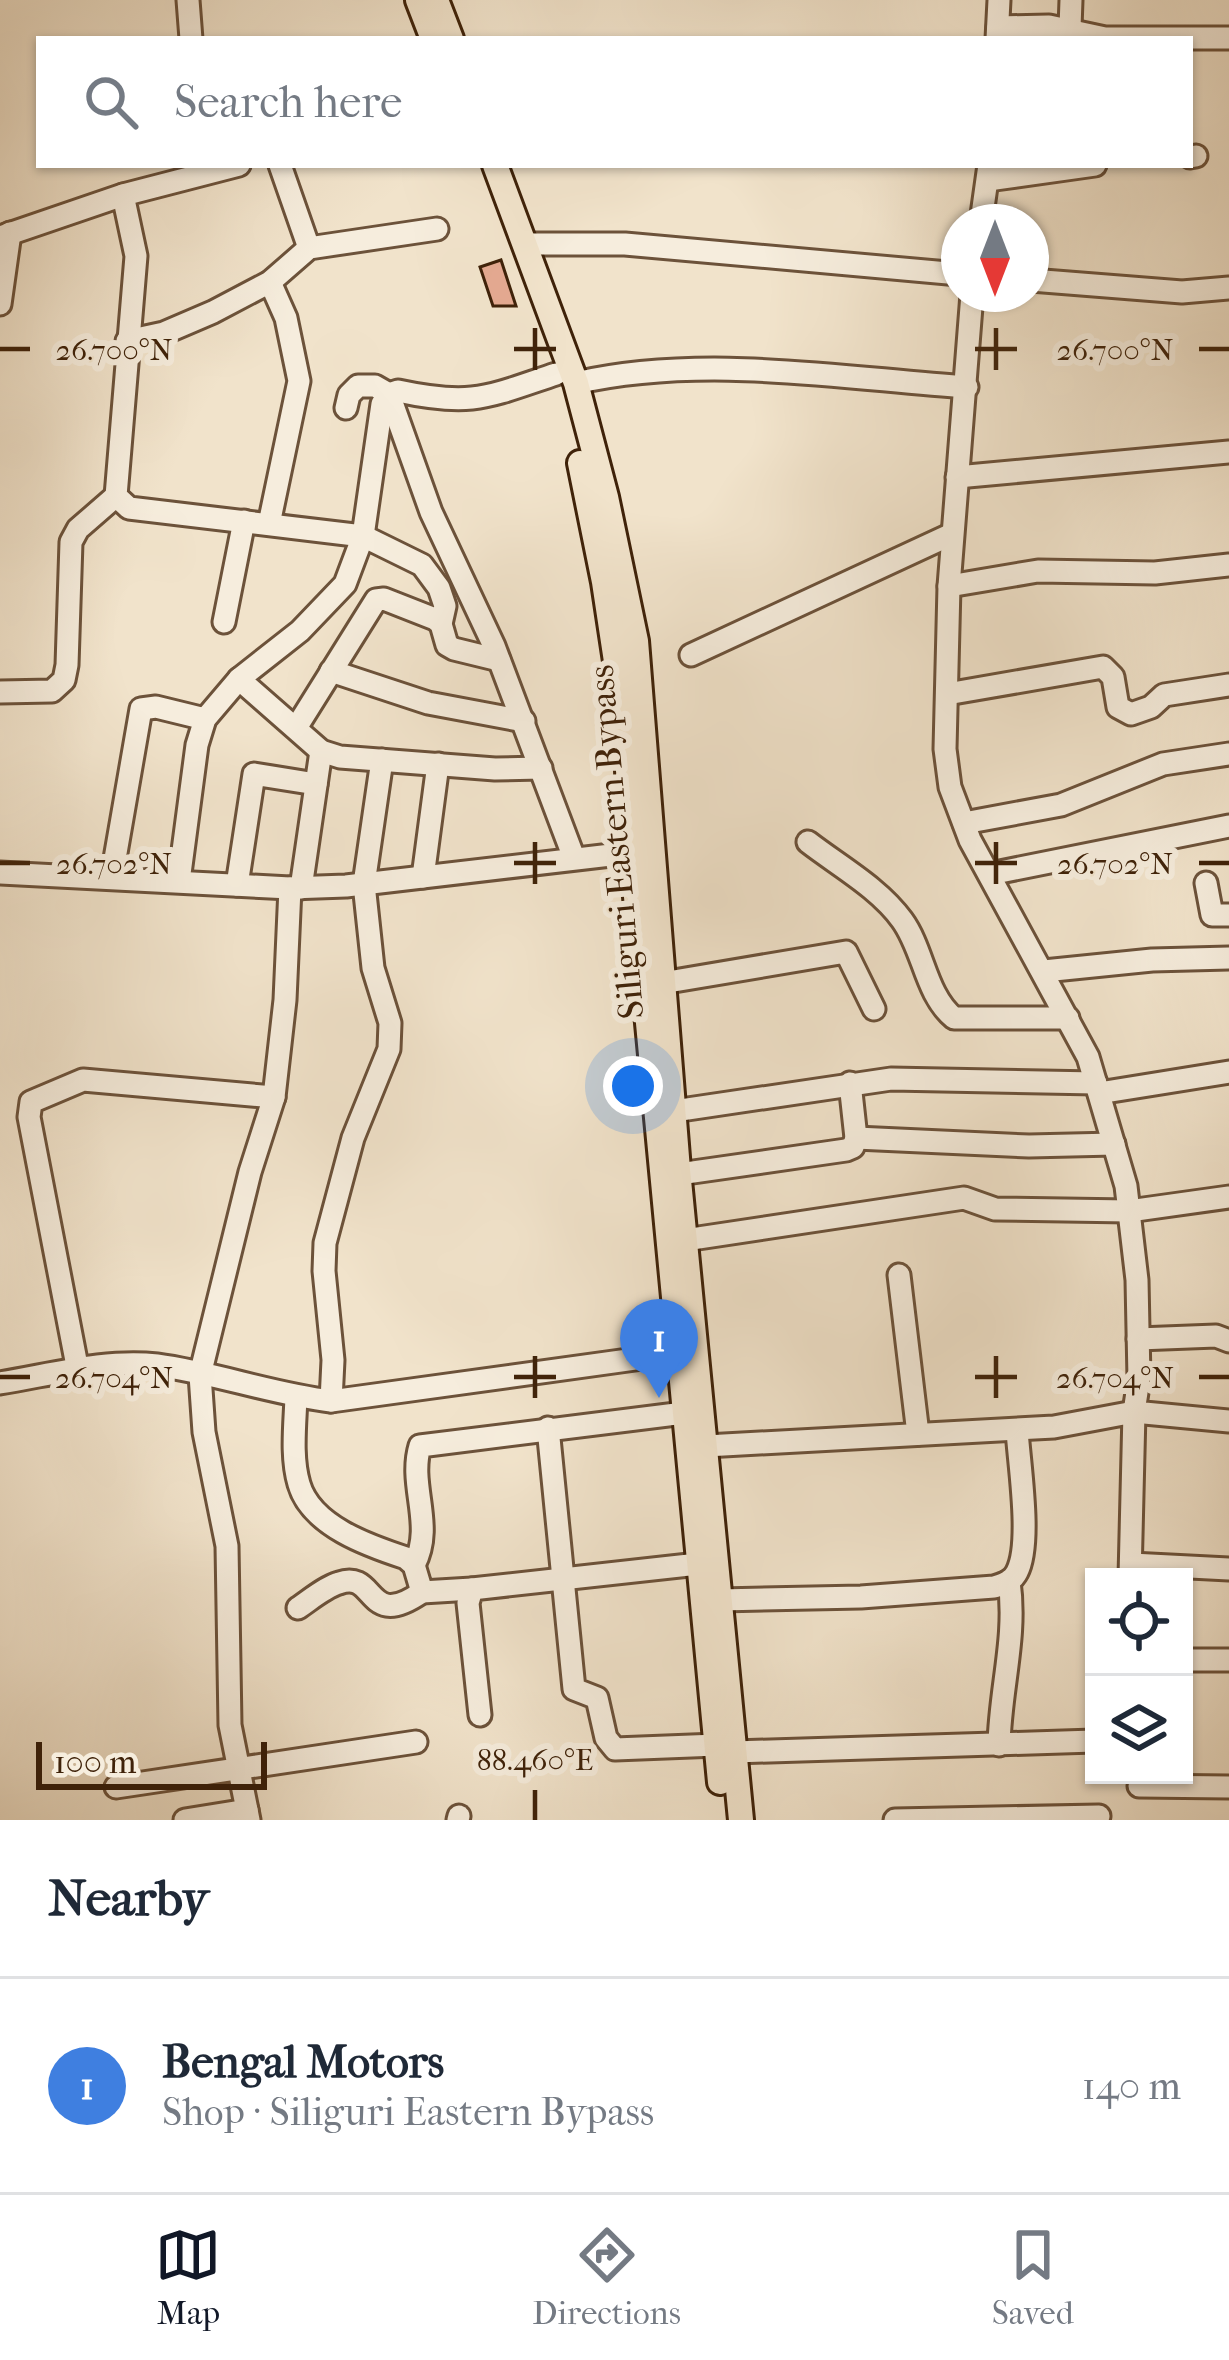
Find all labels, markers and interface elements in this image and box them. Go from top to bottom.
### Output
search box [36,36,1193,168]
icon: search [78,69,144,135]
text: Search here [174,76,402,129]
north arrow [941,204,1049,312]
text: 26.700°N [56,333,173,368]
text: 26.700°N [1057,333,1174,368]
street label: Siliguri Eastern Bypass [580,663,652,1021]
text: 26.702°N [56,847,172,882]
text: 26.702°N [1057,847,1173,882]
your location [603,1056,663,1116]
pin: 1 [620,1299,698,1398]
text: 26.704°N [55,1361,173,1396]
text: 26.704°N [1056,1361,1174,1396]
map controls [1085,1568,1193,1784]
button: locate [1085,1568,1193,1676]
button: layers [1085,1676,1193,1784]
scale bar [36,1736,267,1789]
text: 100 m [54,1743,137,1782]
text: 88.460°E [477,1743,593,1778]
text: Nearby [48,1868,209,1928]
text: Bengal Motors [162,2036,444,2089]
text: 1 [80,2063,94,2109]
text: 140 m [1082,2063,1181,2109]
text: Shop · Siliguri Eastern Bypass [162,2089,654,2135]
tab: Map [155,2222,221,2333]
tab: Directions [532,2222,681,2333]
tab: Saved [992,2222,1074,2333]

